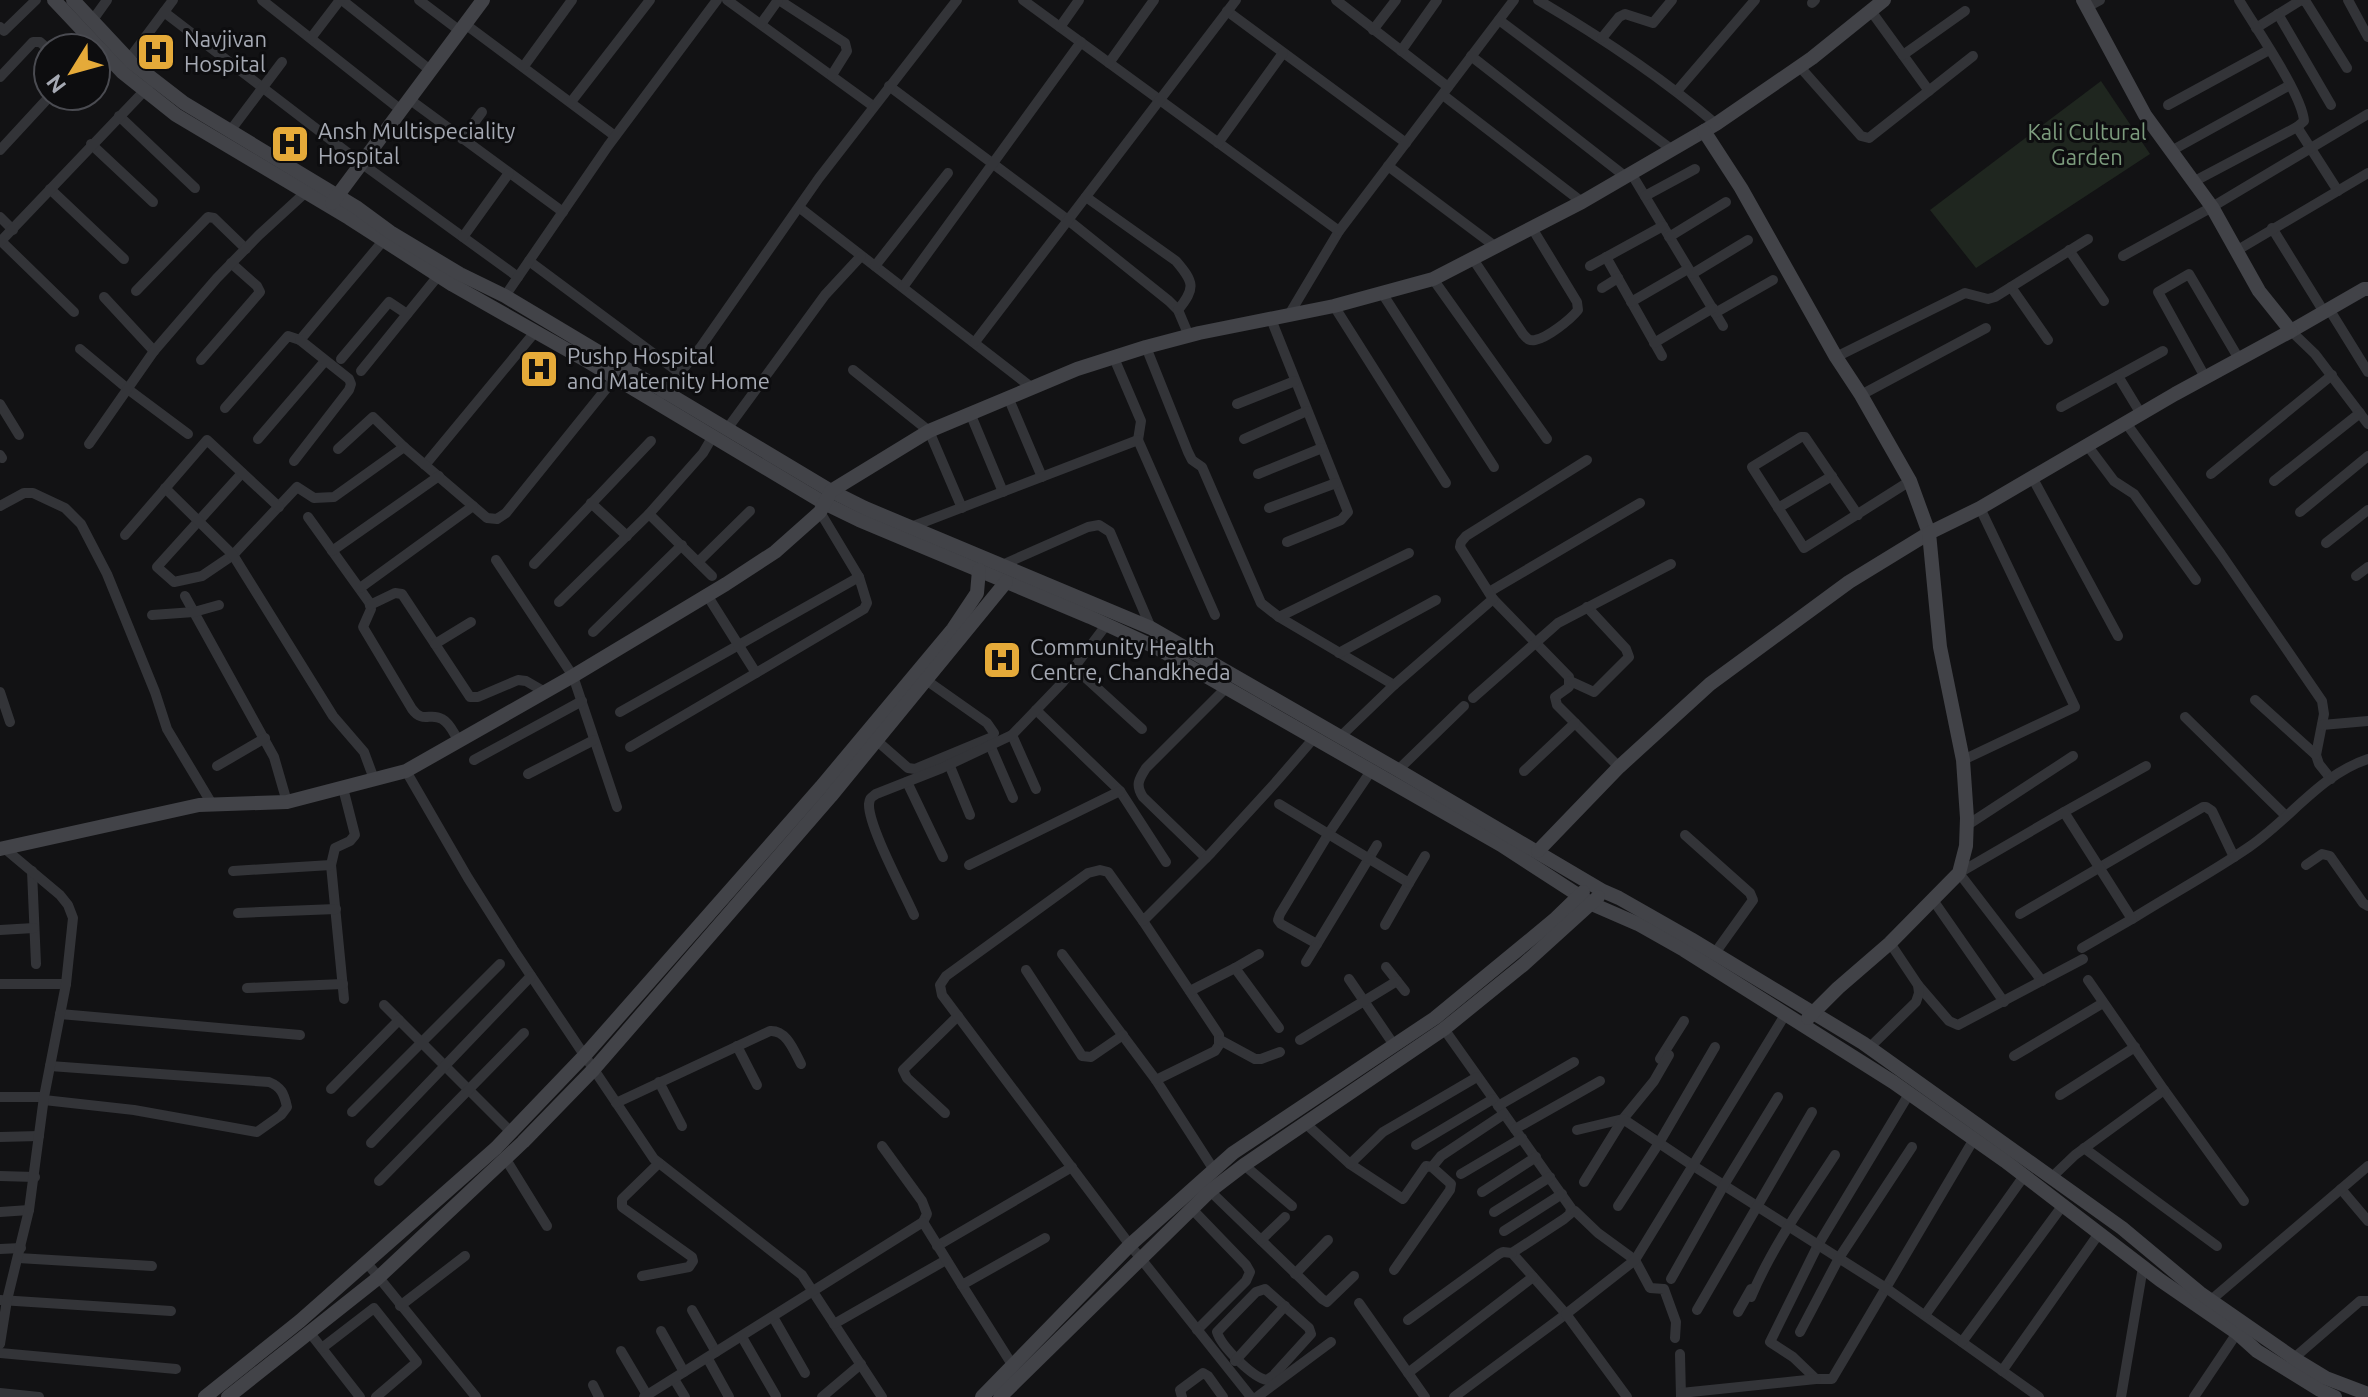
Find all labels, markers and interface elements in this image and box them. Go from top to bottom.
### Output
place label: Navjivan Hospital [184,26,267,76]
hospital icon: Navjivan Hospital [135,31,177,73]
north arrow [32,32,112,112]
text: N [41,70,71,98]
place label: Ansh Multispeciality Hospital [318,118,516,168]
park label: Kali Cultural Garden [2027,119,2147,169]
hospital icon: Ansh Multispeciality Hospital [269,123,311,165]
place label: Pushp Hospital and Maternity Home [567,343,770,393]
hospital icon: Pushp Hospital and Maternity Home [518,348,560,390]
place label: Community Health Centre, Chandkheda [1030,634,1231,684]
hospital icon: Community Health Centre, Chandkheda [981,639,1023,681]

